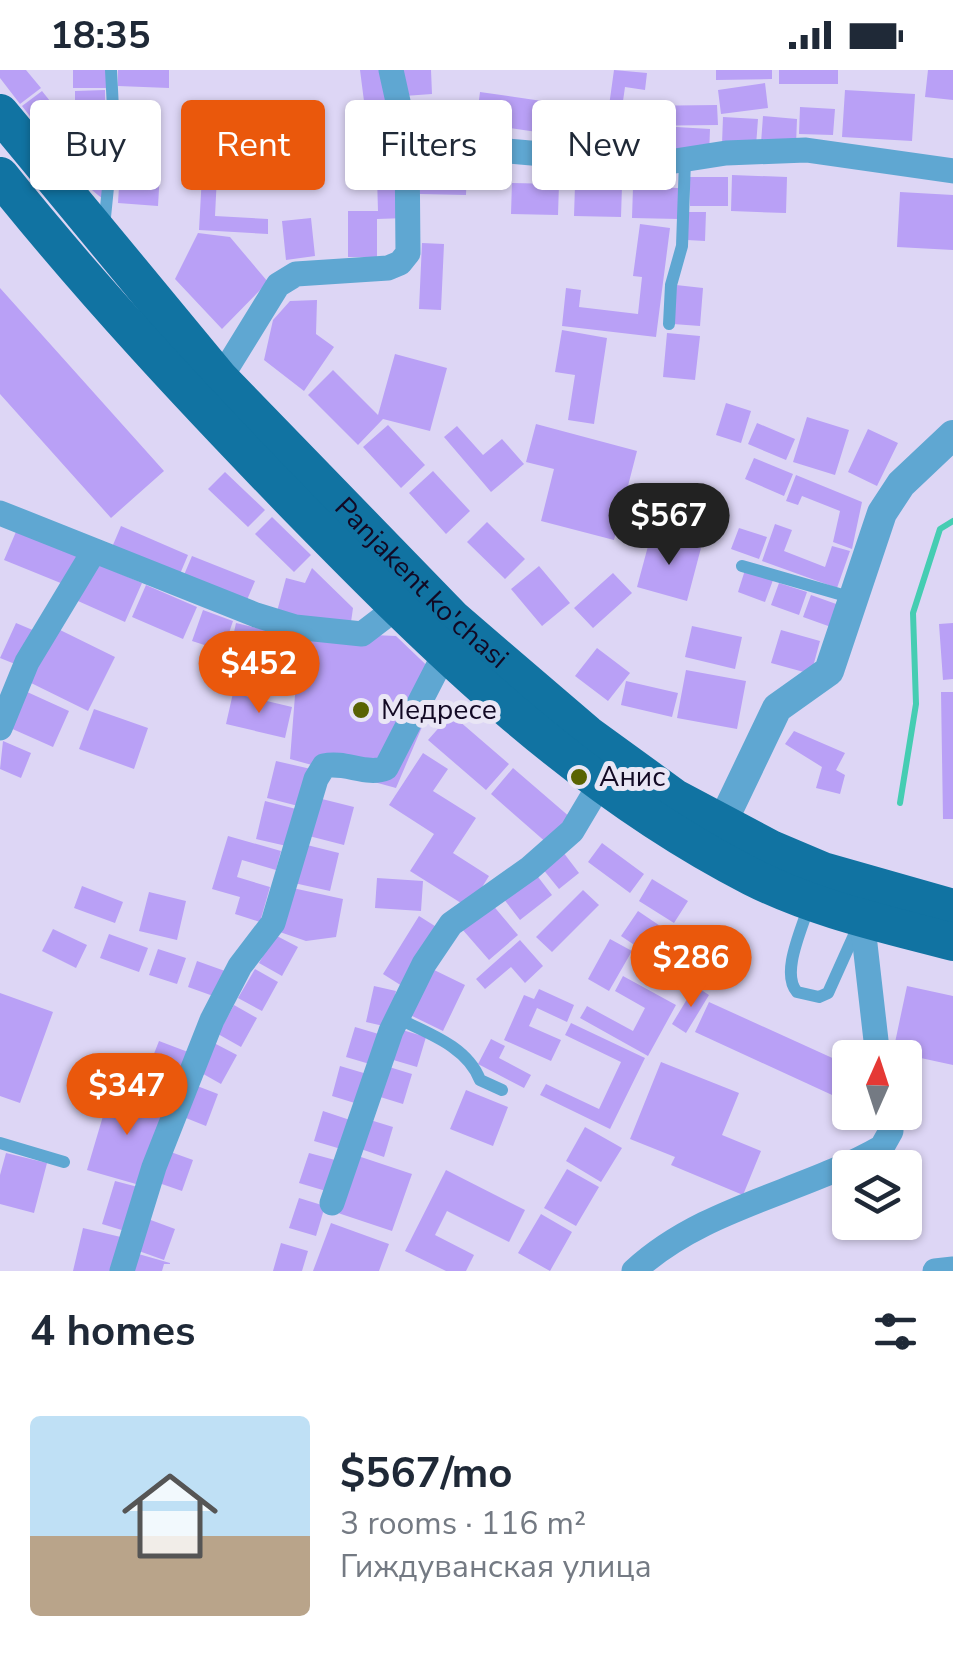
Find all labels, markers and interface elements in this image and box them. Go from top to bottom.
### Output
text: 18:35 [50,10,151,61]
chip: Buy [30,100,161,190]
chip: Rent [181,100,325,190]
chip: Filters [345,100,512,190]
chip: New [532,100,676,190]
pin: $567 [610,483,728,568]
street label: Panjakent ko'chasi [326,489,516,677]
text: $567 [631,494,707,537]
pin: $452 [200,631,318,716]
text: $452 [221,642,297,685]
place label: Медресе [381,691,497,729]
marker: Медресе [350,699,372,721]
place label: Анис [599,758,665,796]
marker: Анис [568,766,590,788]
pin: $286 [632,925,750,1010]
text: $286 [653,936,729,979]
north arrow [832,1040,922,1130]
map controls [832,1040,922,1240]
pin: $347 [68,1053,186,1138]
text: $347 [89,1064,165,1107]
button: layers [832,1150,922,1240]
text: 4 homes [30,1303,195,1360]
icon: filters [868,1304,923,1359]
text: $567/mo [340,1445,512,1502]
icon: home [110,1456,230,1576]
text: 3 rooms · 116 m² [340,1502,586,1545]
text: Гиждуванская улица [340,1545,652,1588]

